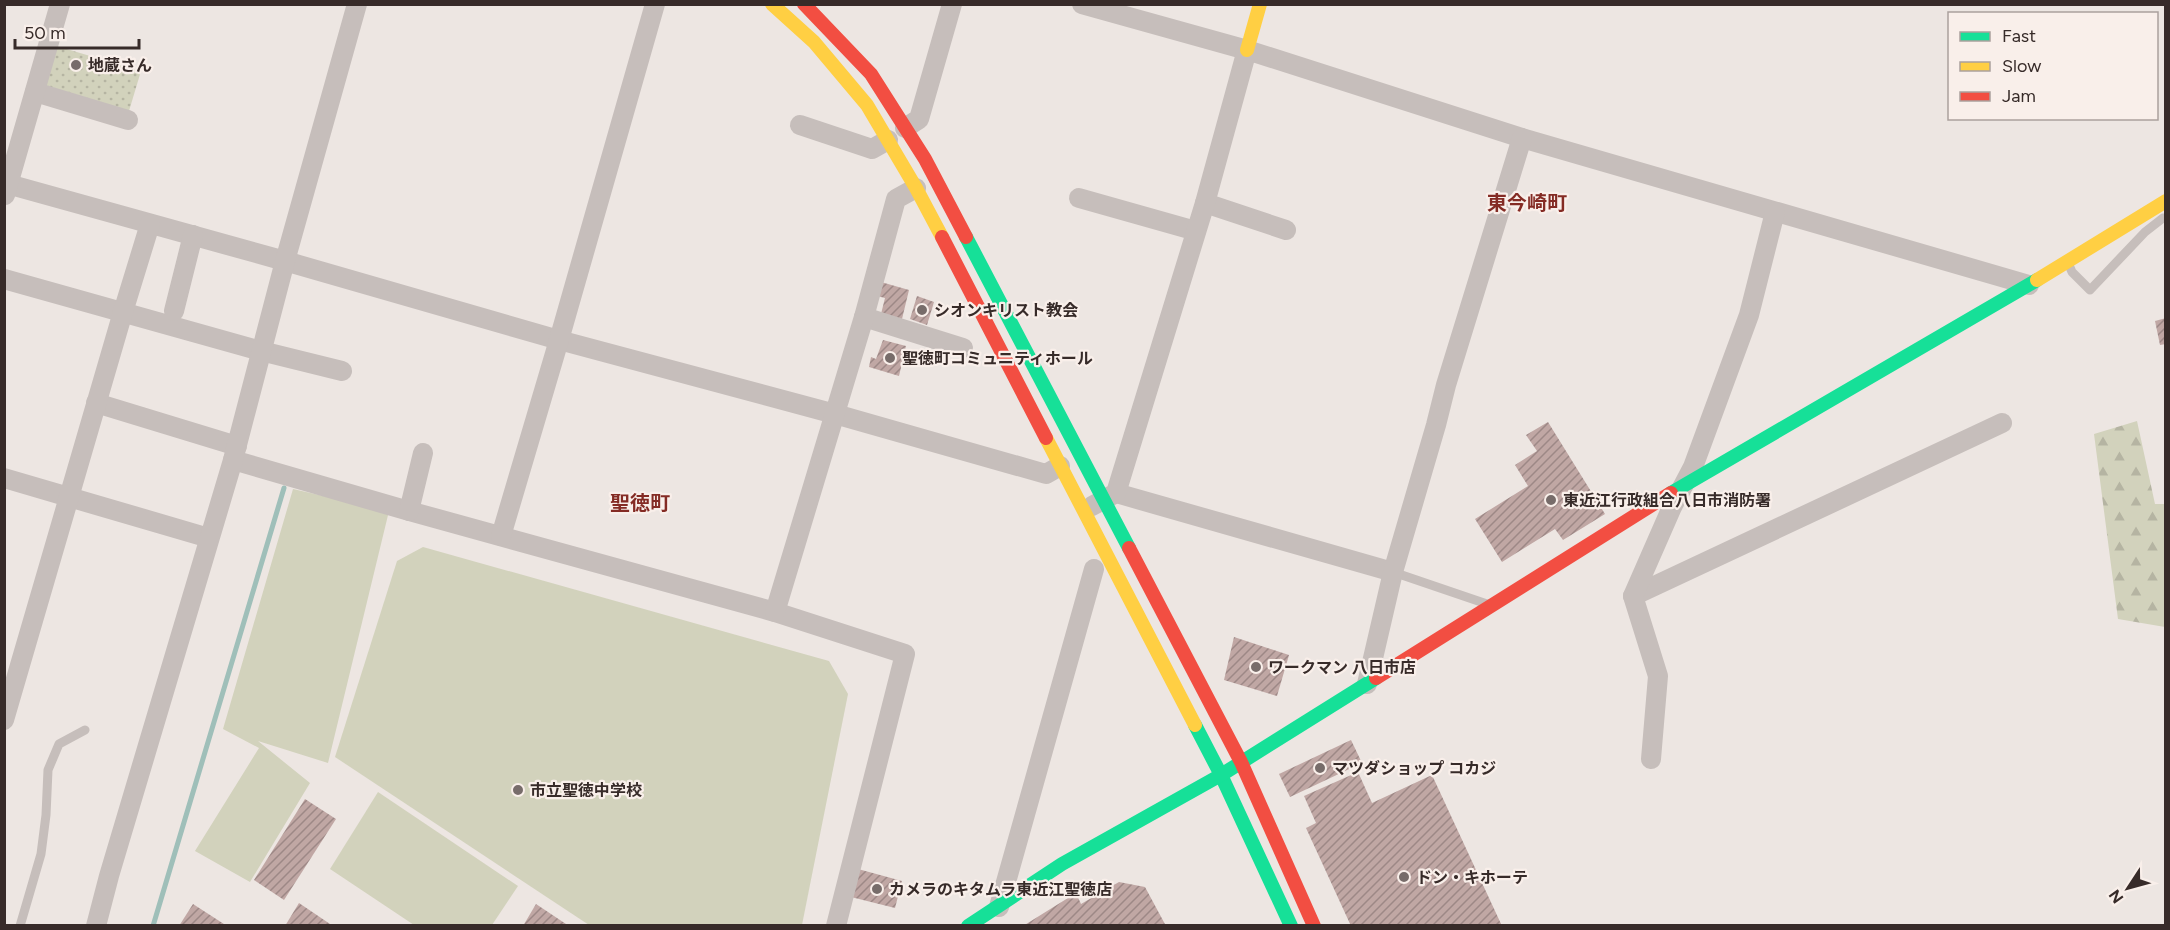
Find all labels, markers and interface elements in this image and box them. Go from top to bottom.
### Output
scale bar [15,12,140,50]
legend [1948,12,2158,120]
text: 50 m [24,22,66,44]
text: Fast [2002,25,2036,47]
text: Slow [2002,55,2041,77]
place label: 地蔵さん [88,56,152,75]
marker: 地蔵さん [69,58,83,72]
text: Jam [2002,85,2036,107]
district label: 東今崎町 [1487,191,1567,215]
place label: シオンキリスト教会 [934,301,1078,320]
marker: シオンキリスト教会 [915,303,929,317]
place label: 聖徳町コミュニティホール [902,349,1093,368]
marker: 聖徳町コミュニティホール [883,351,897,365]
district label: 聖徳町 [610,491,670,515]
place label: 東近江行政組合八日市消防署 [1563,491,1771,510]
marker: 東近江行政組合八日市消防署 [1544,493,1558,507]
place label: ワークマン 八日市店 [1268,658,1416,677]
marker: ワークマン 八日市店 [1249,660,1263,674]
place label: マツダショップ コカジ [1332,759,1496,778]
marker: マツダショップ コカジ [1313,761,1327,775]
place label: 市立聖徳中学校 [530,781,642,800]
marker: 市立聖徳中学校 [511,783,525,797]
north arrow [2098,858,2158,918]
place label: ドン・キホーテ [1416,868,1528,887]
marker: ドン・キホーテ [1397,870,1411,884]
place label: カメラのキタムラ東近江聖徳店 [889,880,1112,899]
marker: カメラのキタムラ東近江聖徳店 [870,882,884,896]
text: N [2105,886,2128,907]

